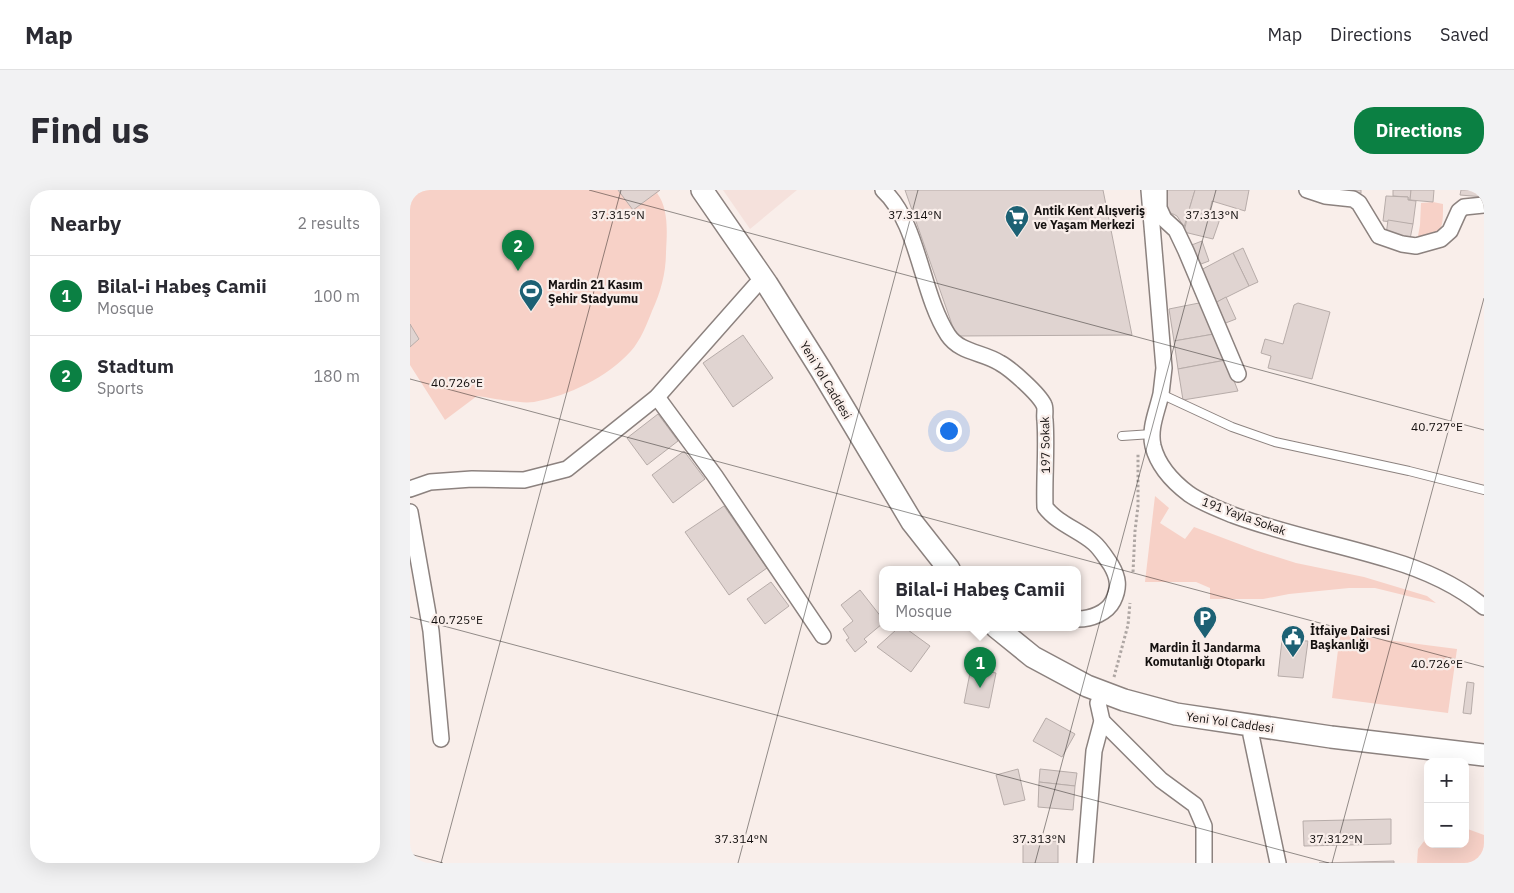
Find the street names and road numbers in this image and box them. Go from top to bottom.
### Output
street label: Yeni Yol Caddesi [797,338,855,422]
street label: 197 Sokak [1037,416,1053,474]
street label: 191 Yayla Sokak [1200,494,1289,538]
street label: Yeni Yol Caddesi [1185,708,1275,736]

